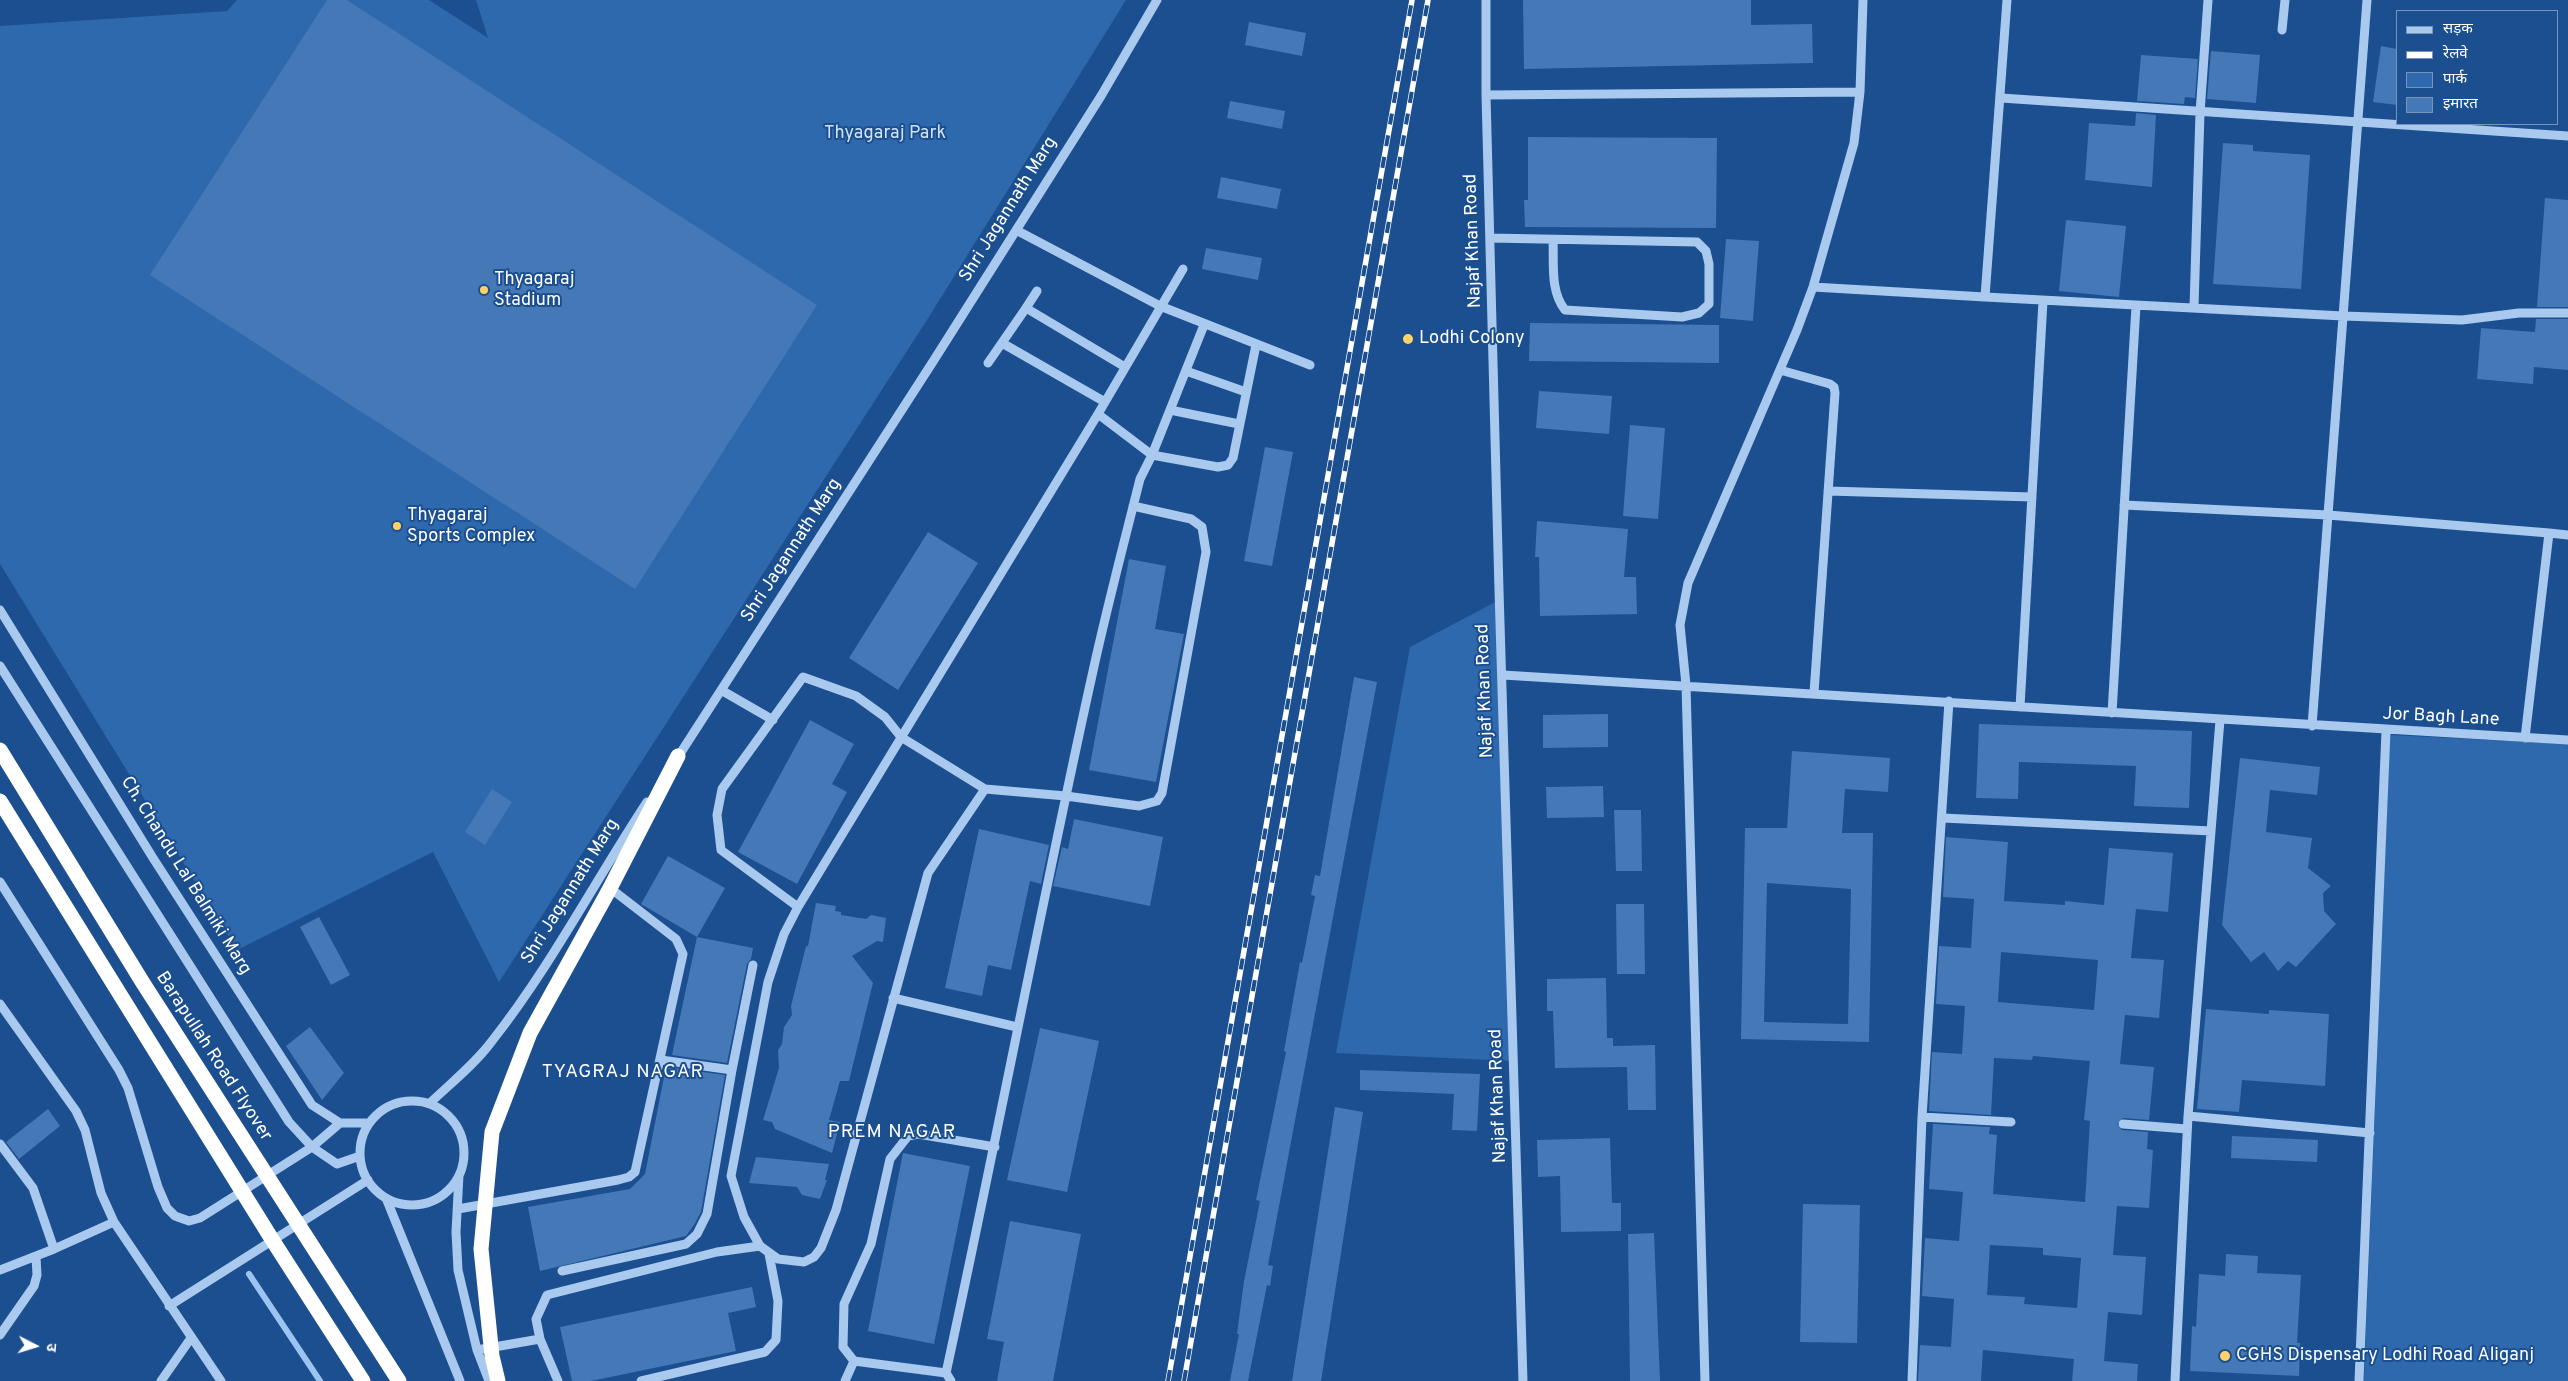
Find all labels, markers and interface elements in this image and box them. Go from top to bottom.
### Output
legend [2396,10,2558,125]
text: सड़क [2443,20,2473,39]
text: रेलवे [2443,45,2468,64]
text: पार्क [2443,70,2467,89]
text: इमारत [2443,95,2478,114]
park label: Thyagaraj Park [824,123,946,145]
street label: Shri Jagannath Marg [956,133,1062,287]
street label: Najaf Khan Road [1461,174,1487,308]
place label: Thyagaraj Stadium [494,269,575,312]
marker: Thyagaraj Stadium [478,284,490,296]
place label: Lodhi Colony [1419,328,1525,350]
marker: Lodhi Colony [1401,332,1415,346]
street label: Shri Jagannath Marg [737,475,847,627]
place label: Thyagaraj Sports Complex [407,505,535,548]
marker: Thyagaraj Sports Complex [391,520,403,532]
street label: Najaf Khan Road [1473,624,1499,758]
street label: Jor Bagh Lane [2382,704,2500,732]
street label: Ch. Chandu Lal Balmiki Marg [115,773,255,979]
street label: Shri Jagannath Marg [518,815,624,969]
street label: Barapullah Road Flyover [150,968,276,1146]
street label: Najaf Khan Road [1486,1029,1512,1163]
district label: TYAGRAJ NAGAR [540,1062,706,1084]
district label: PREM NAGAR [826,1122,958,1144]
north arrow [10,1321,60,1371]
text: उ [42,1343,59,1352]
place label: CGHS Dispensary Lodhi Road Aliganj [2236,1345,2534,1367]
marker: CGHS Dispensary Lodhi Road Aliganj [2218,1349,2232,1363]

